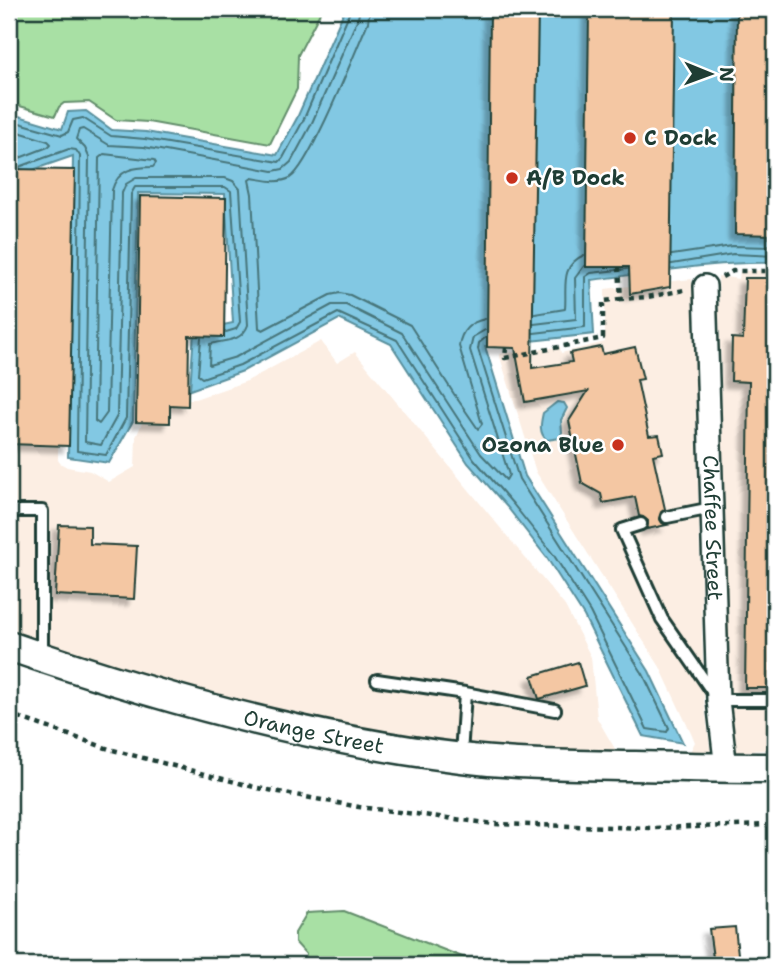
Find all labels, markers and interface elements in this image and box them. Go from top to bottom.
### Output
north arrow [676,38,746,108]
text: N [714,67,739,82]
place label: C Dock [644,124,717,152]
marker: C Dock [622,130,638,146]
place label: A/B Dock [526,164,625,192]
marker: A/B Dock [504,170,520,186]
place label: Ozona Blue [482,431,604,459]
marker: Ozona Blue [610,437,626,453]
street label: Chaffee Street [696,455,729,601]
street label: Orange Street [241,703,386,760]

